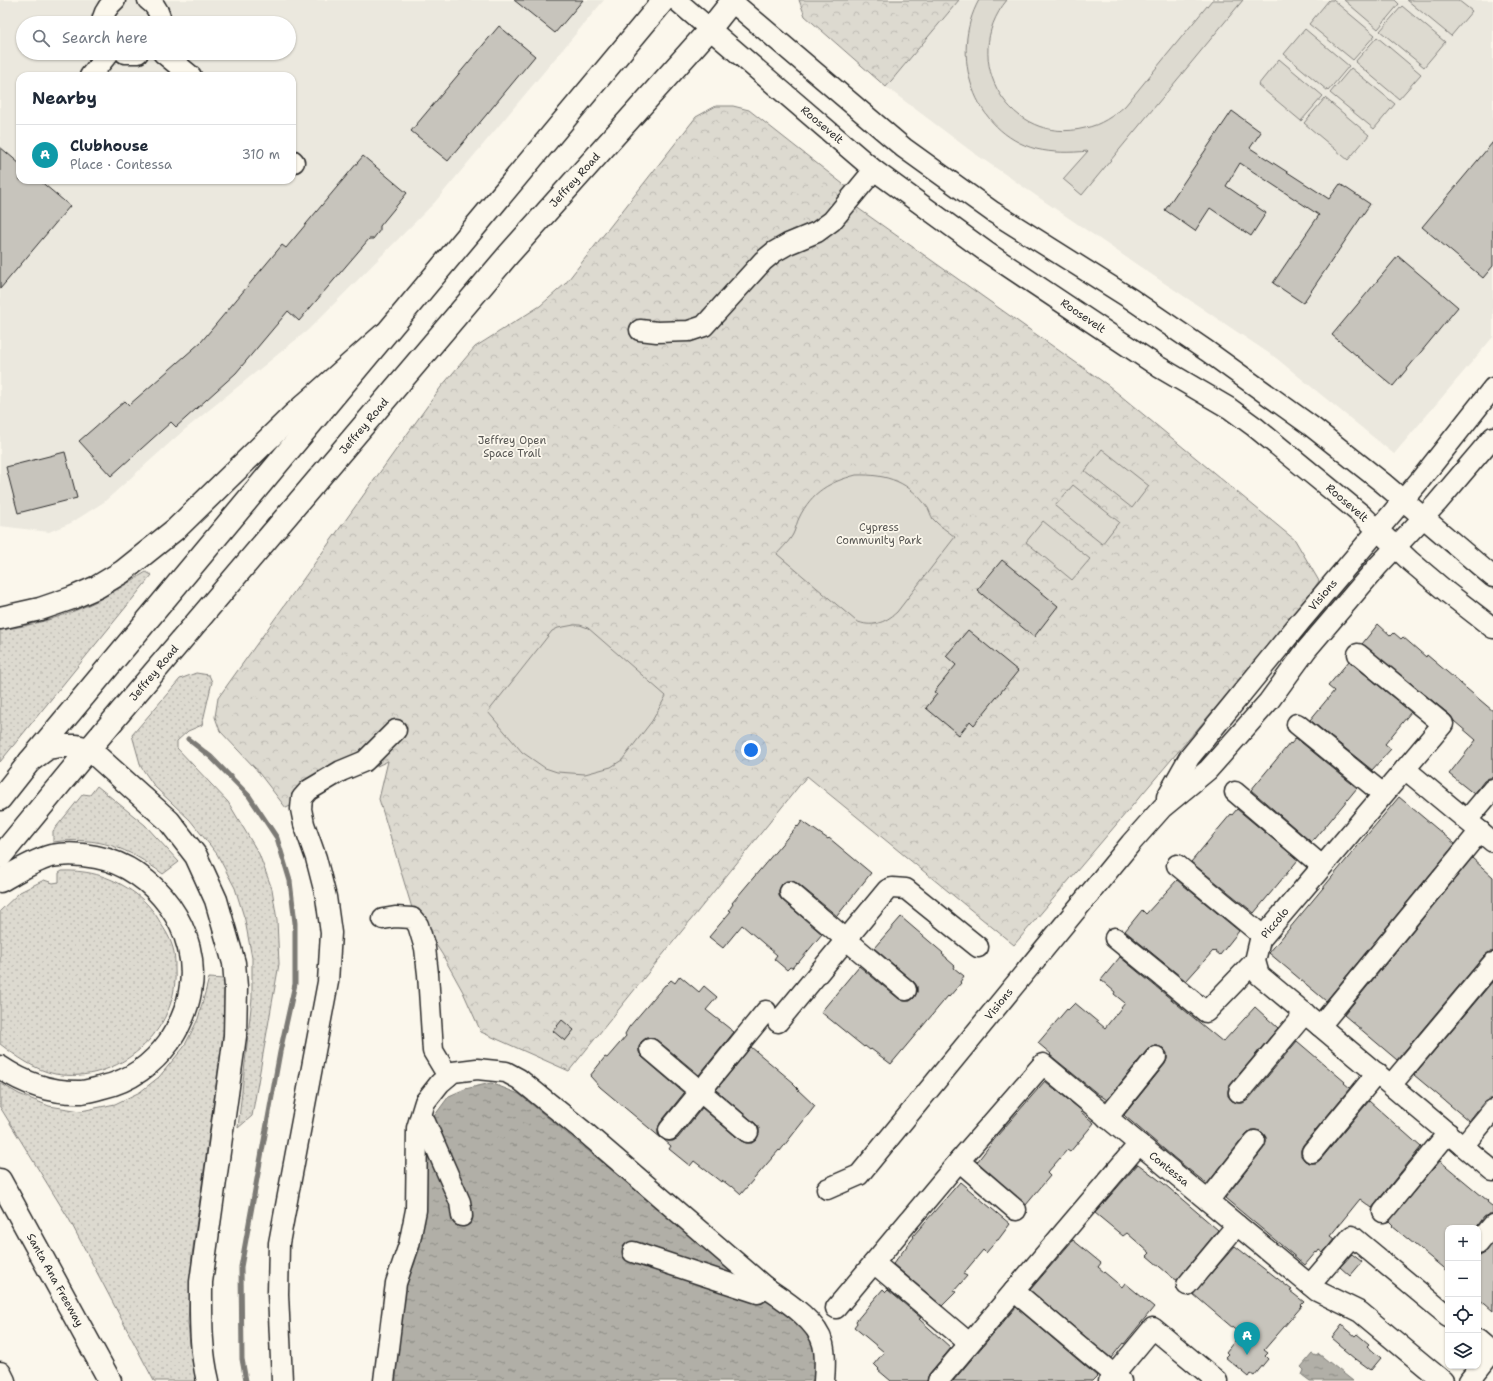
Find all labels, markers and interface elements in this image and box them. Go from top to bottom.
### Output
search box [16,16,296,60]
icon: search [30,27,52,49]
text: Search here [62,28,148,48]
text: Nearby [32,87,97,109]
street label: Roosevelt [797,103,847,147]
text: Clubhouse [70,136,149,156]
text: A [40,146,50,163]
text: 310 m [242,146,280,163]
street label: Jeffrey Road [546,149,604,211]
text: Place · Contessa [70,156,172,173]
street label: Roosevelt [1057,295,1109,337]
street label: Jeffrey Road [336,395,392,457]
park label: Jeffrey Open Space Trail [478,433,546,461]
street label: Roosevelt [1323,480,1372,526]
park label: Cypress Community Park [836,520,922,548]
street label: Visions [1305,576,1341,614]
street label: Jeffrey Road [126,642,182,704]
your location [741,740,761,760]
street label: Piccolo [1258,904,1293,942]
street label: Visions [981,985,1017,1023]
street label: Contessa [1146,1148,1192,1190]
map controls [1445,1225,1481,1369]
button: + [1445,1225,1481,1261]
street label: Santa Ana Freeway [23,1231,87,1329]
button: − [1445,1261,1481,1297]
button: locate [1445,1297,1481,1333]
pin: A [1234,1322,1260,1355]
button: layers [1445,1333,1481,1369]

